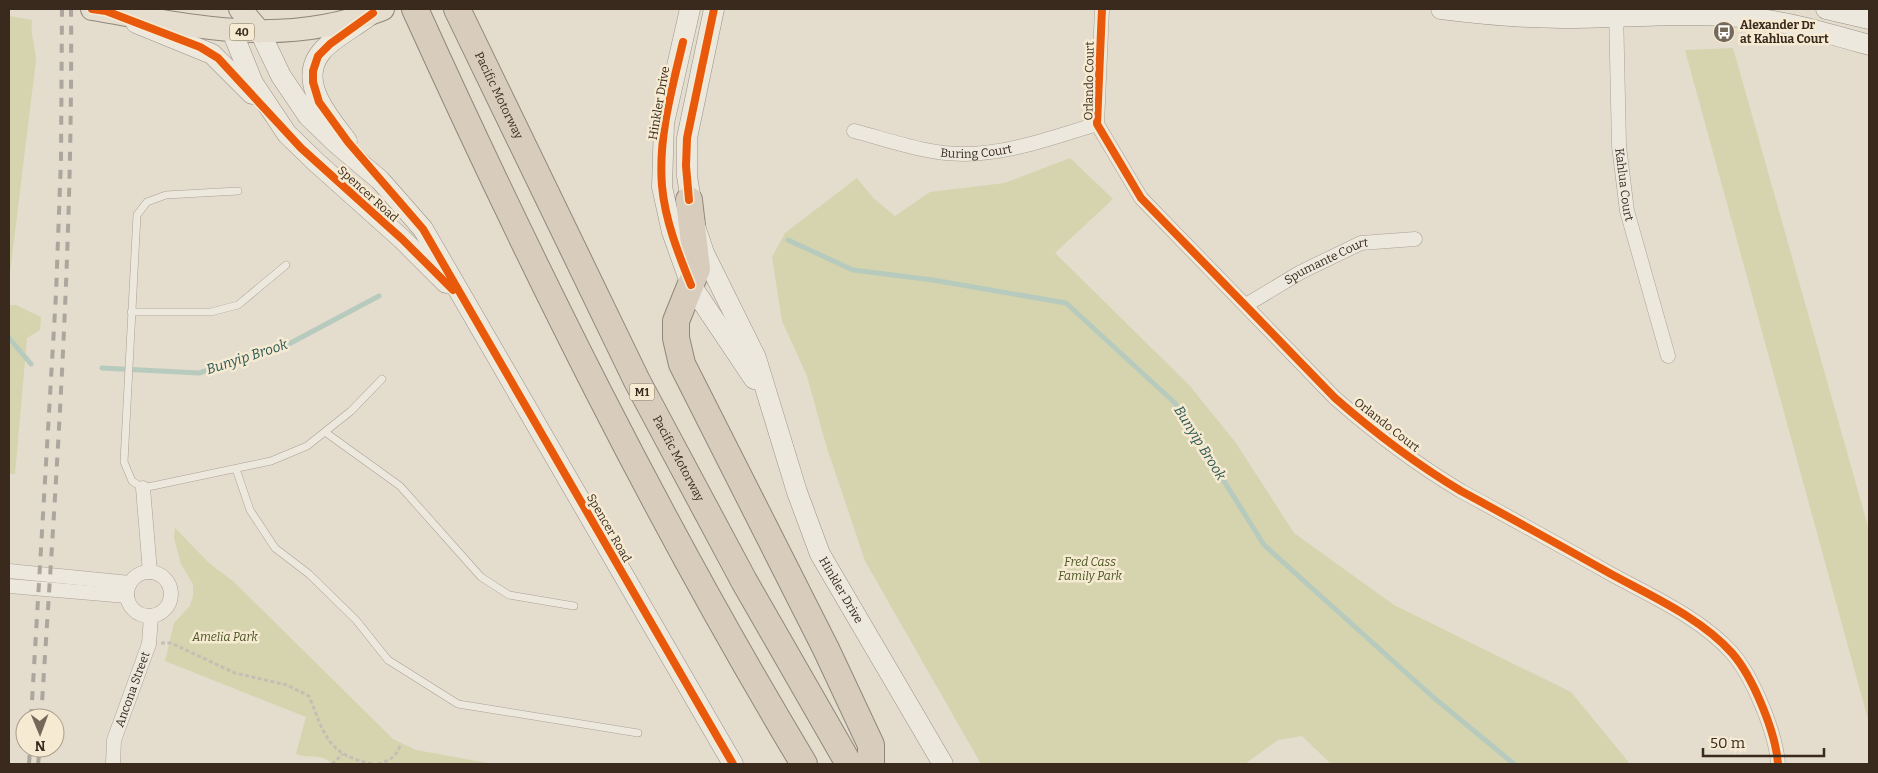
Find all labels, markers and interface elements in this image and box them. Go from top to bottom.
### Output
place label: Alexander Dr at Kahlua Court [1740,18,1829,46]
bus stop icon: Alexander Dr at Kahlua Court [1712,20,1736,44]
road number: 40 [230,24,254,41]
street label: Orlando Court [1081,41,1097,121]
street label: Pacific Motorway [472,49,526,142]
street label: Hinkler Drive [646,65,672,141]
street label: Buring Court [940,141,1014,161]
street label: Kahlua Court [1612,147,1637,223]
street label: Spencer Road [335,163,401,225]
street label: Spumante Court [1282,235,1369,287]
water label: Bunyip Brook [204,336,290,378]
road number: M1 [630,384,654,401]
street label: Orlando Court [1352,395,1423,455]
water label: Bunyip Brook [1170,403,1230,484]
street label: Pacific Motorway [650,413,707,504]
street label: Spencer Road [584,491,634,565]
street label: Hinkler Drive [816,554,866,626]
park label: Fred Cass Family Park [1058,555,1122,583]
park label: Amelia Park [191,630,258,644]
street label: Ancona Street [112,649,153,729]
north arrow [15,708,65,758]
scale bar [1703,726,1824,758]
text: 50 m [1710,734,1746,752]
text: N [34,737,46,754]

